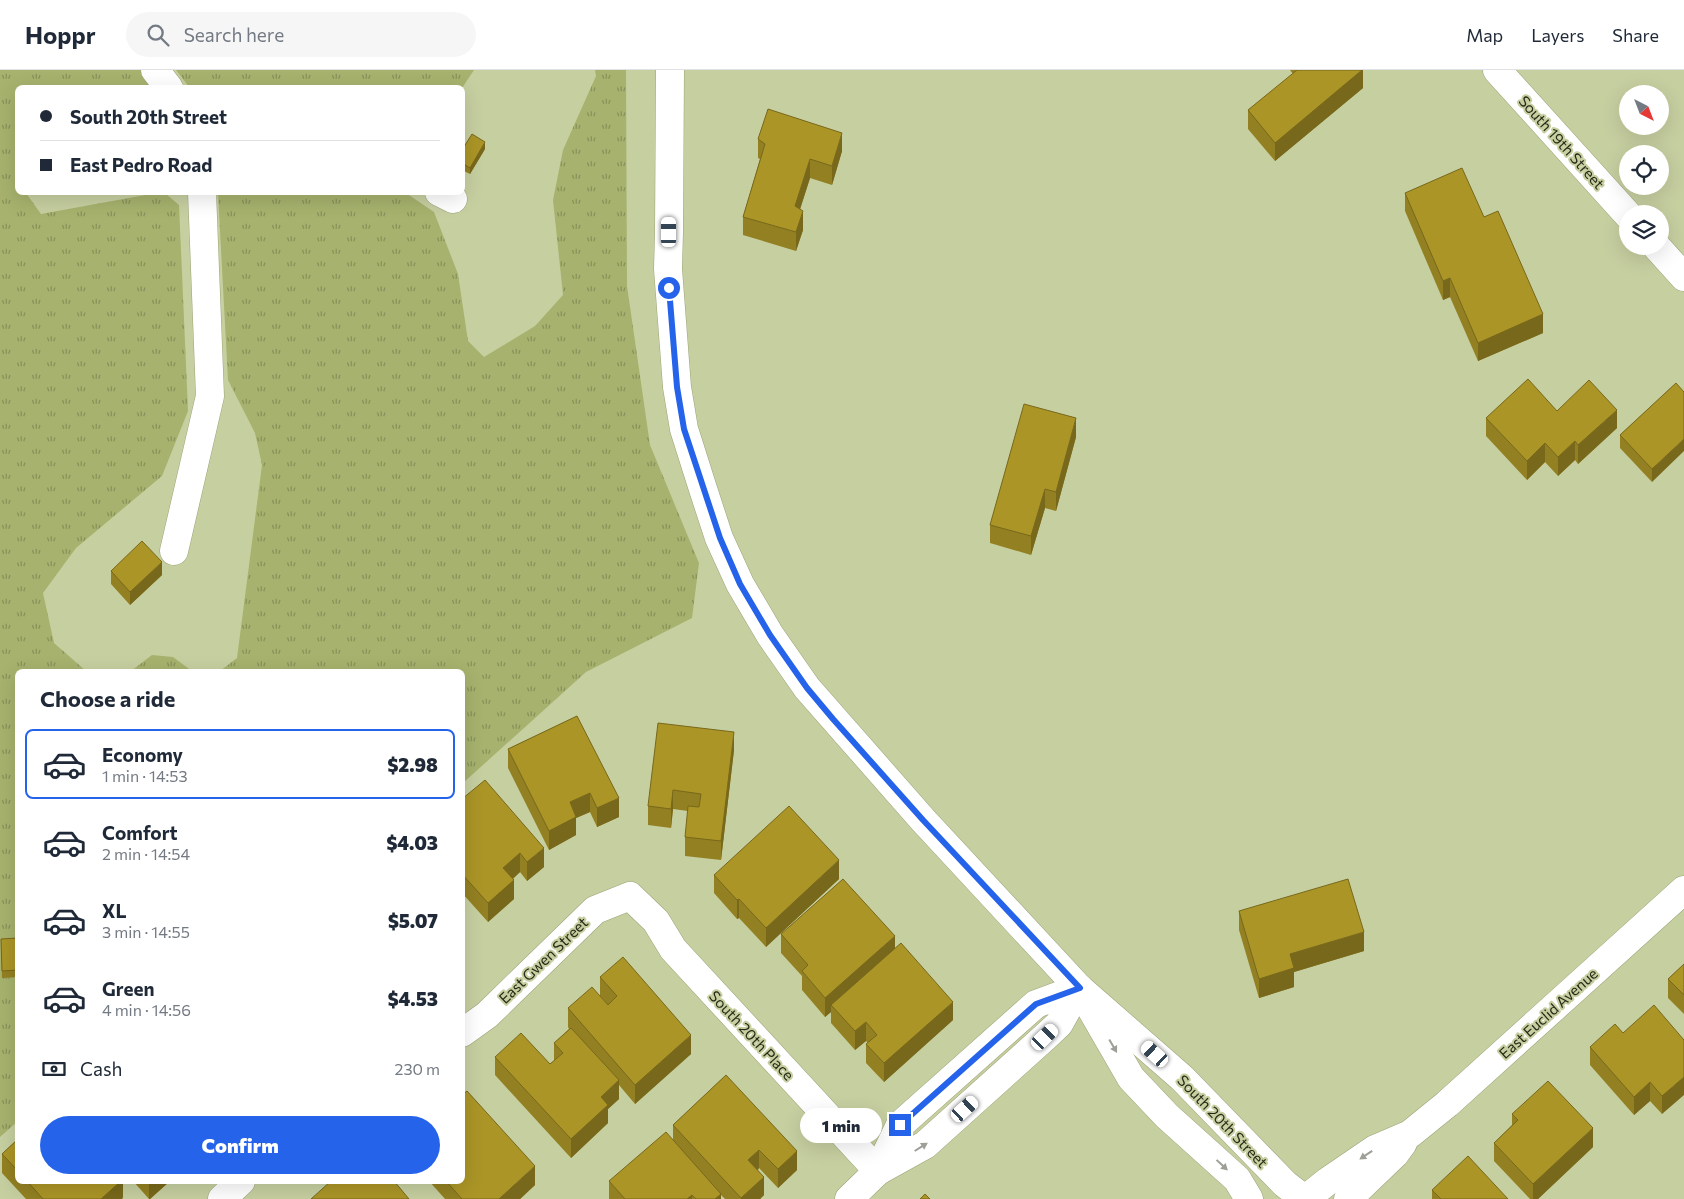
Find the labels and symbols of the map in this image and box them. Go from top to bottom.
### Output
north arrow [1619,85,1669,135]
street label: South 19th Street [1515,92,1609,192]
car [661,217,676,247]
route start [658,277,680,299]
street label: East Gwen Street [495,913,591,1007]
street label: East Euclid Avenue [1495,964,1601,1062]
street label: South 20th Place [706,987,798,1084]
car [1029,1021,1061,1053]
car [1138,1038,1171,1070]
one-way arrow [1108,1039,1117,1052]
street label: South 20th Street [1174,1071,1272,1171]
car [948,1093,981,1125]
callout: 1 min [800,1108,882,1142]
route end [889,1114,911,1136]
one-way arrow [914,1143,927,1152]
one-way arrow [1359,1150,1373,1160]
one-way arrow [1215,1159,1228,1170]

